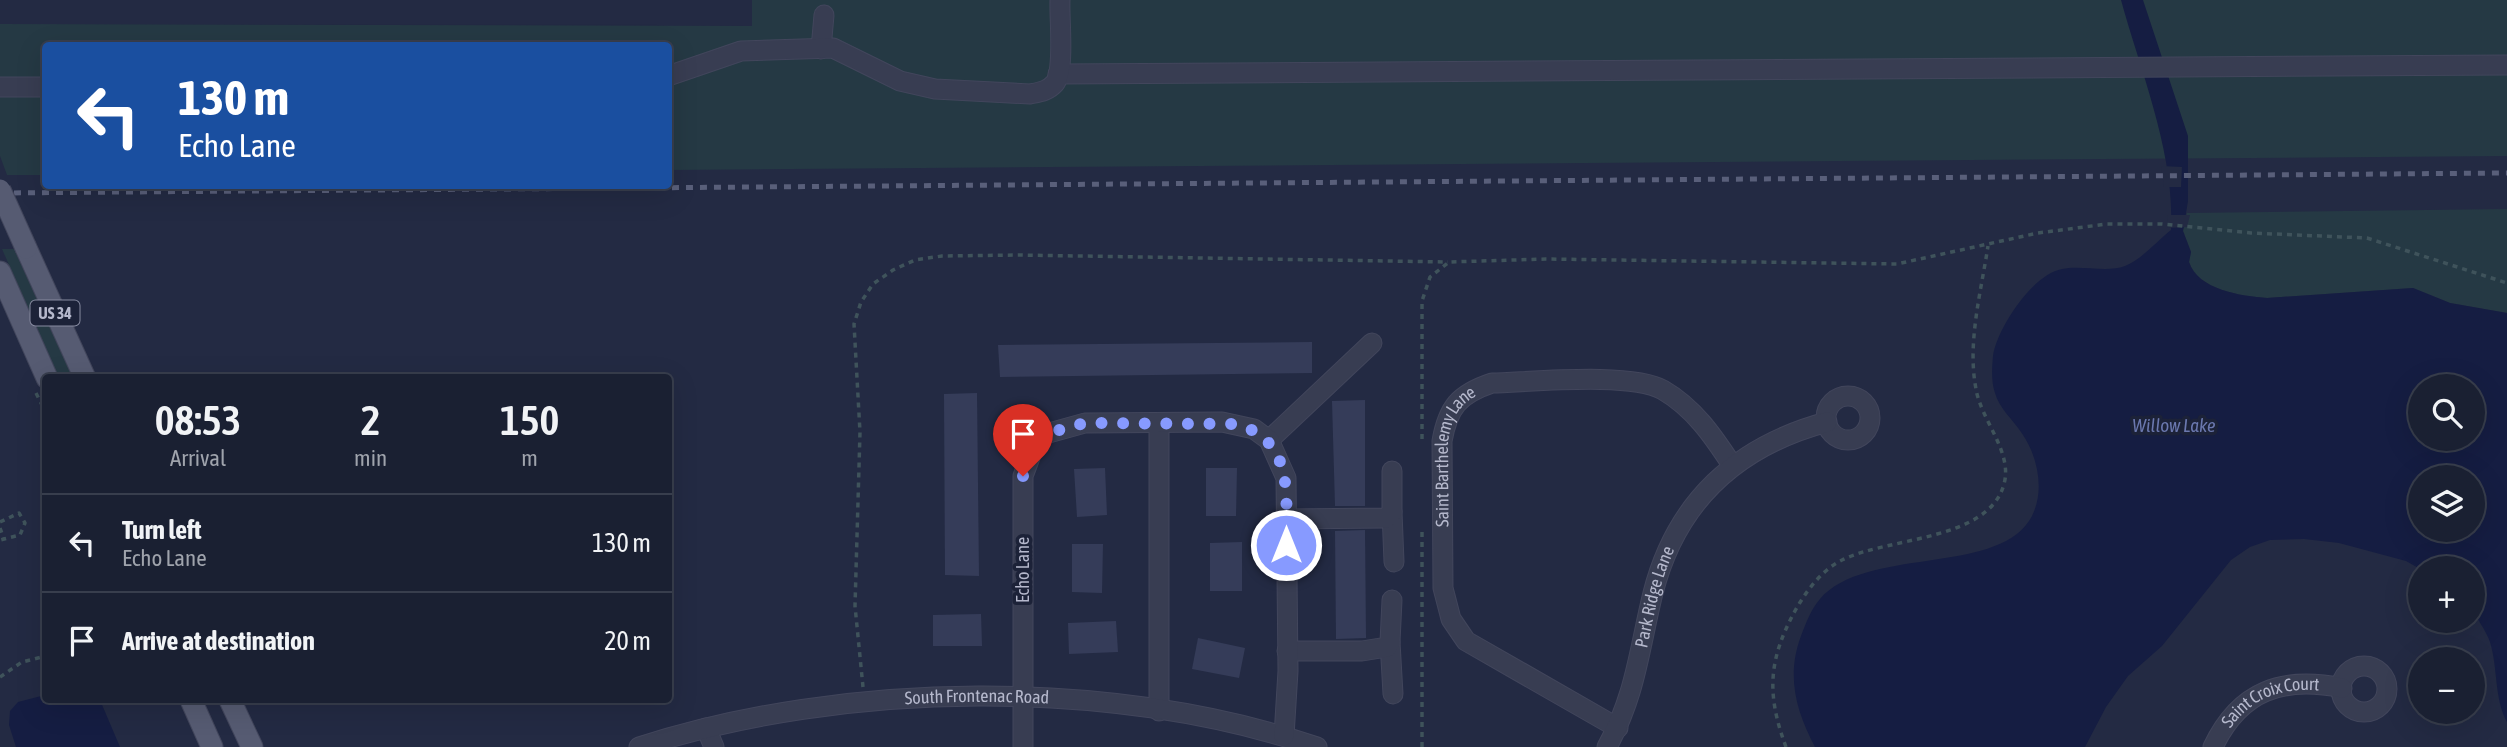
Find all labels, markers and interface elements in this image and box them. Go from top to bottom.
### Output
text: 130 m [178,69,289,125]
icon: left [63,70,154,161]
text: Echo Lane [178,127,296,164]
road number: US 34 [30,300,80,326]
map controls [2408,374,2485,724]
button: search [2408,374,2485,451]
street label: Saint Barthelemy Lane [1431,381,1479,527]
text: 08:53 [155,396,241,444]
text: 2 [361,396,380,444]
text: 150 [500,396,559,444]
pin [993,404,1053,476]
water label: Willow Lake [2132,414,2216,436]
icon: arrive [1004,415,1042,453]
text: Arrival [170,445,226,471]
text: min [354,445,387,471]
text: m [521,445,538,471]
button: layers [2408,465,2485,542]
position arrow [1249,508,1323,582]
text: Turn left [122,515,202,545]
icon: left [63,524,101,562]
text: 130 m [592,528,651,558]
street label: Echo Lane [1012,537,1033,603]
street label: Park Ridge Lane [1630,542,1678,650]
text: Echo Lane [122,545,207,571]
button: + [2408,556,2485,633]
icon: arrive [63,622,101,660]
text: Arrive at destination [122,626,315,656]
text: 20 m [604,626,651,656]
button: − [2408,647,2485,724]
street label: Saint Croix Court [2217,673,2320,731]
street label: South Frontenac Road [904,685,1050,708]

